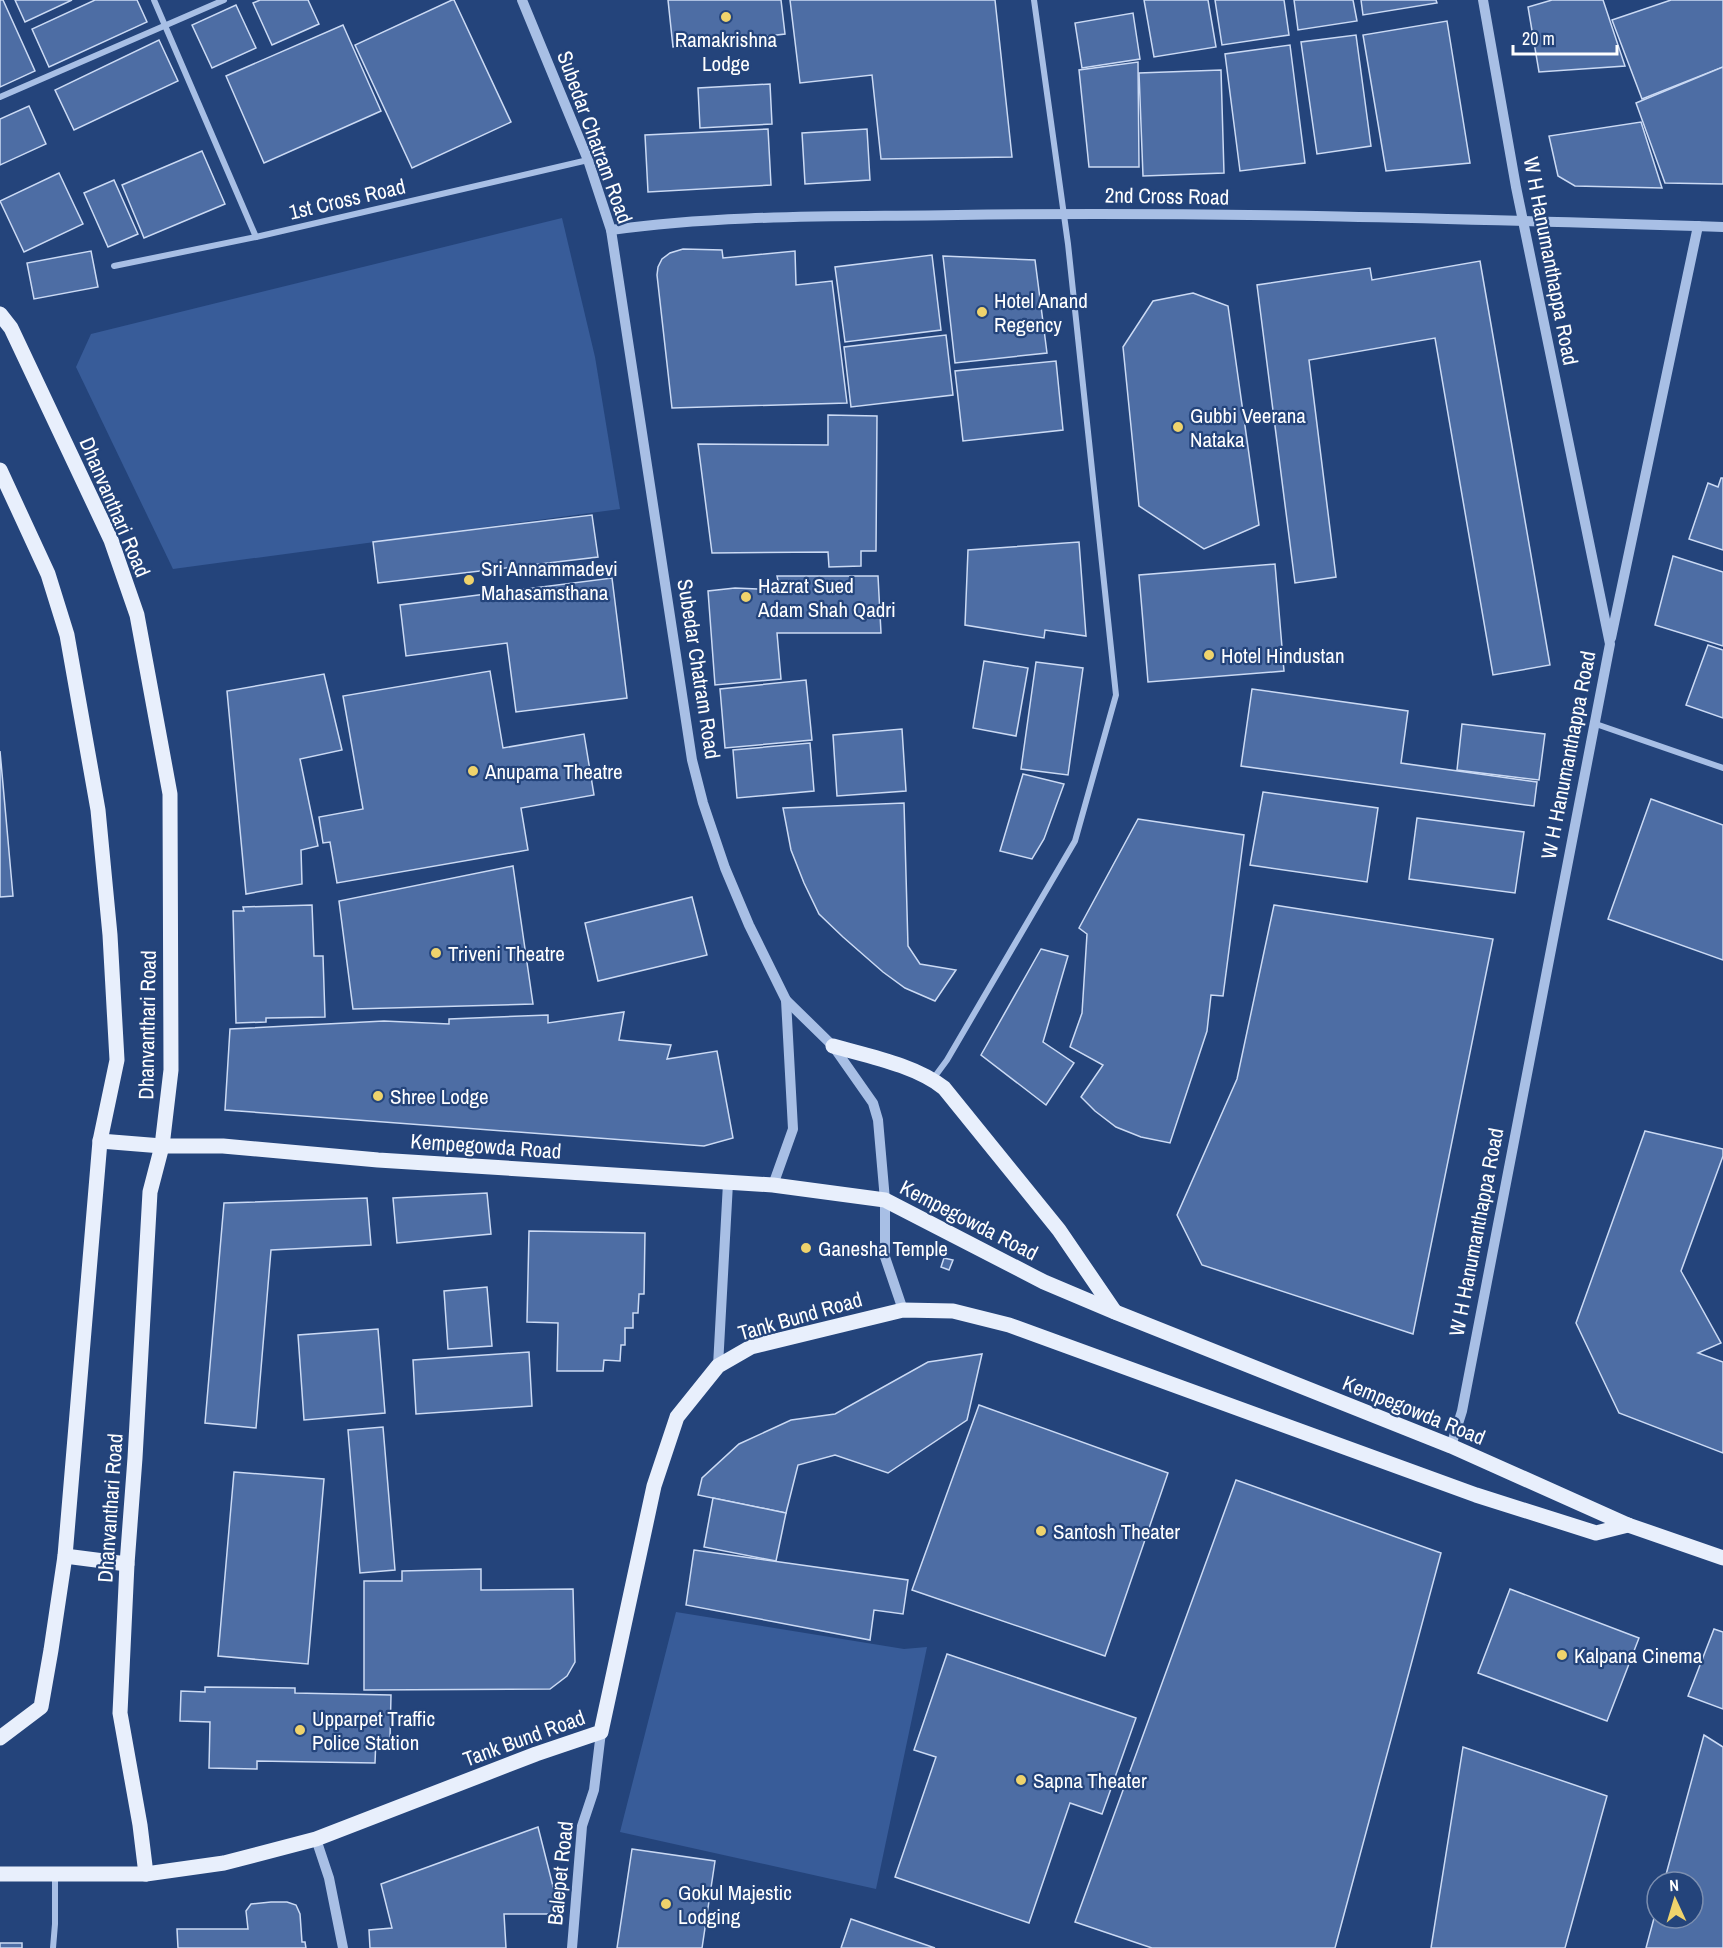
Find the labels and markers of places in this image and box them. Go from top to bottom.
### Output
marker: Ramakrishna Lodge [719,10,733,24]
place label: Ramakrishna Lodge [675,25,778,78]
place label: Hotel Anand Regency [994,286,1088,339]
marker: Hotel Anand Regency [975,305,989,319]
place label: Gubbi Veerana Nataka [1190,401,1306,454]
marker: Gubbi Veerana Nataka [1171,420,1185,434]
place label: Sri Annammadevi Mahasamsthana [481,554,618,607]
place label: Hazrat Sued Adam Shah Qadri [757,571,896,624]
marker: Sri Annammadevi Mahasamsthana [462,573,476,587]
marker: Hazrat Sued Adam Shah Qadri [739,590,753,604]
place label: Hotel Hindustan [1221,641,1344,670]
marker: Hotel Hindustan [1202,648,1216,662]
place label: Anupama Theatre [484,757,623,786]
marker: Anupama Theatre [466,764,480,778]
place label: Triveni Theatre [448,939,565,968]
marker: Triveni Theatre [429,946,443,960]
place label: Shree Lodge [390,1082,489,1111]
marker: Shree Lodge [371,1089,385,1103]
place label: Ganesha Temple [818,1234,948,1263]
marker: Ganesha Temple [799,1241,813,1255]
place label: Santosh Theater [1053,1517,1180,1546]
marker: Santosh Theater [1034,1524,1048,1538]
place label: Kalpana Cinema [1574,1641,1703,1670]
marker: Kalpana Cinema [1555,1648,1569,1662]
place label: Upparpet Traffic Police Station [312,1704,435,1757]
marker: Upparpet Traffic Police Station [293,1723,307,1737]
place label: Sapna Theater [1033,1766,1147,1795]
marker: Sapna Theater [1014,1773,1028,1787]
place label: Gokul Majestic Lodging [678,1878,792,1931]
marker: Gokul Majestic Lodging [659,1897,673,1911]

